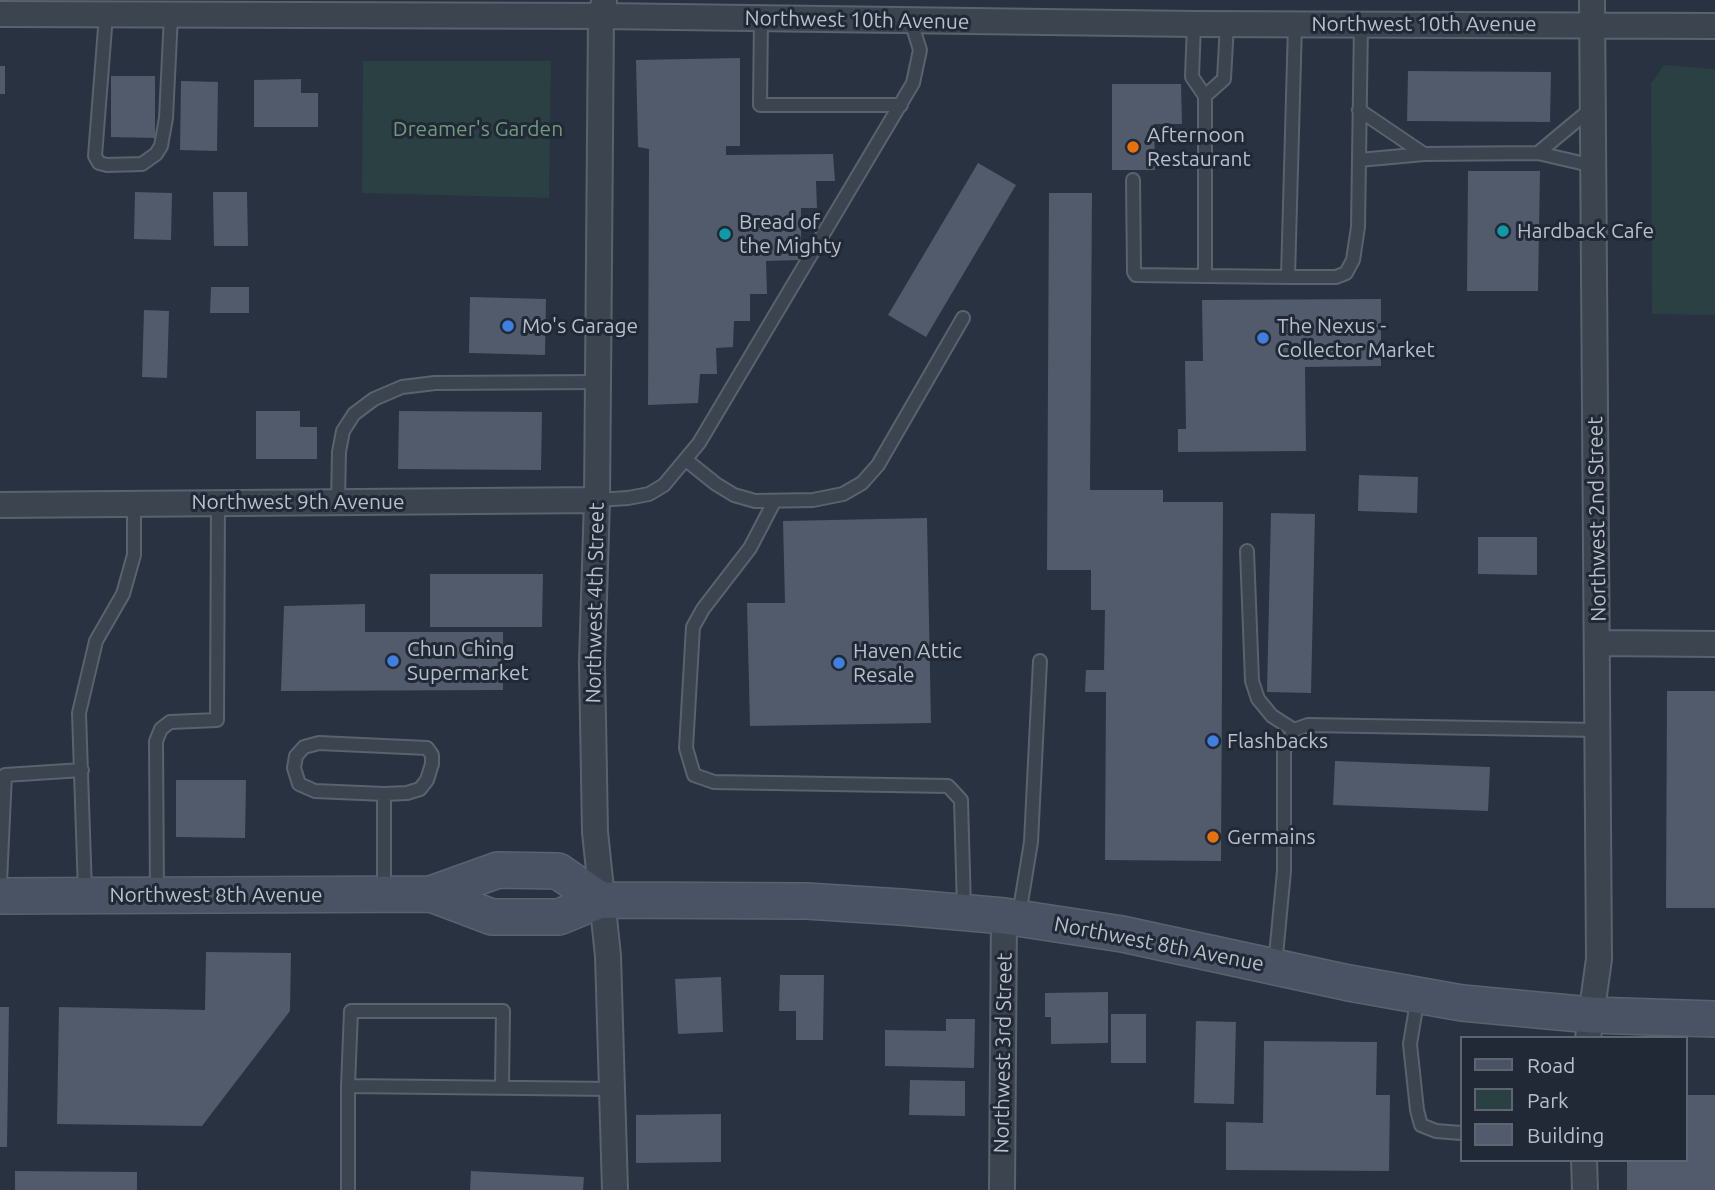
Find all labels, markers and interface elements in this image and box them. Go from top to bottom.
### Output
street label: Northwest 10th Avenue [744,5,970,35]
street label: Northwest 10th Avenue [1312,11,1536,37]
park label: Dreamer's Garden [393,116,563,142]
place label: Afternoon Restaurant [1147,122,1251,172]
marker: Afternoon Restaurant [1125,139,1141,155]
place label: Bread of the Mighty [739,209,841,259]
place label: Hardback Cafe [1517,218,1654,244]
marker: Hardback Cafe [1495,223,1511,239]
marker: Bread of the Mighty [717,226,733,242]
place label: Mo's Garage [522,313,638,339]
place label: The Nexus - Collector Market [1277,313,1435,363]
marker: Mo's Garage [500,318,516,334]
marker: The Nexus - Collector Market [1255,330,1271,346]
street label: Northwest 2nd Street [1583,416,1611,622]
street label: Northwest 9th Avenue [191,489,405,515]
street label: Northwest 4th Street [581,502,609,704]
place label: Chun Ching Supermarket [407,636,529,686]
place label: Haven Attic Resale [853,638,962,688]
marker: Chun Ching Supermarket [385,653,401,669]
marker: Haven Attic Resale [831,655,847,671]
place label: Flashbacks [1227,728,1328,754]
marker: Flashbacks [1205,733,1221,749]
place label: Germains [1227,824,1316,850]
marker: Germains [1205,829,1221,845]
street label: Northwest 8th Avenue [109,882,323,908]
street label: Northwest 8th Avenue [1052,911,1266,977]
street label: Northwest 3rd Street [989,952,1017,1154]
legend [1460,1036,1687,1162]
text: Road [1527,1053,1575,1077]
text: Park [1527,1088,1569,1112]
text: Building [1527,1123,1604,1147]

